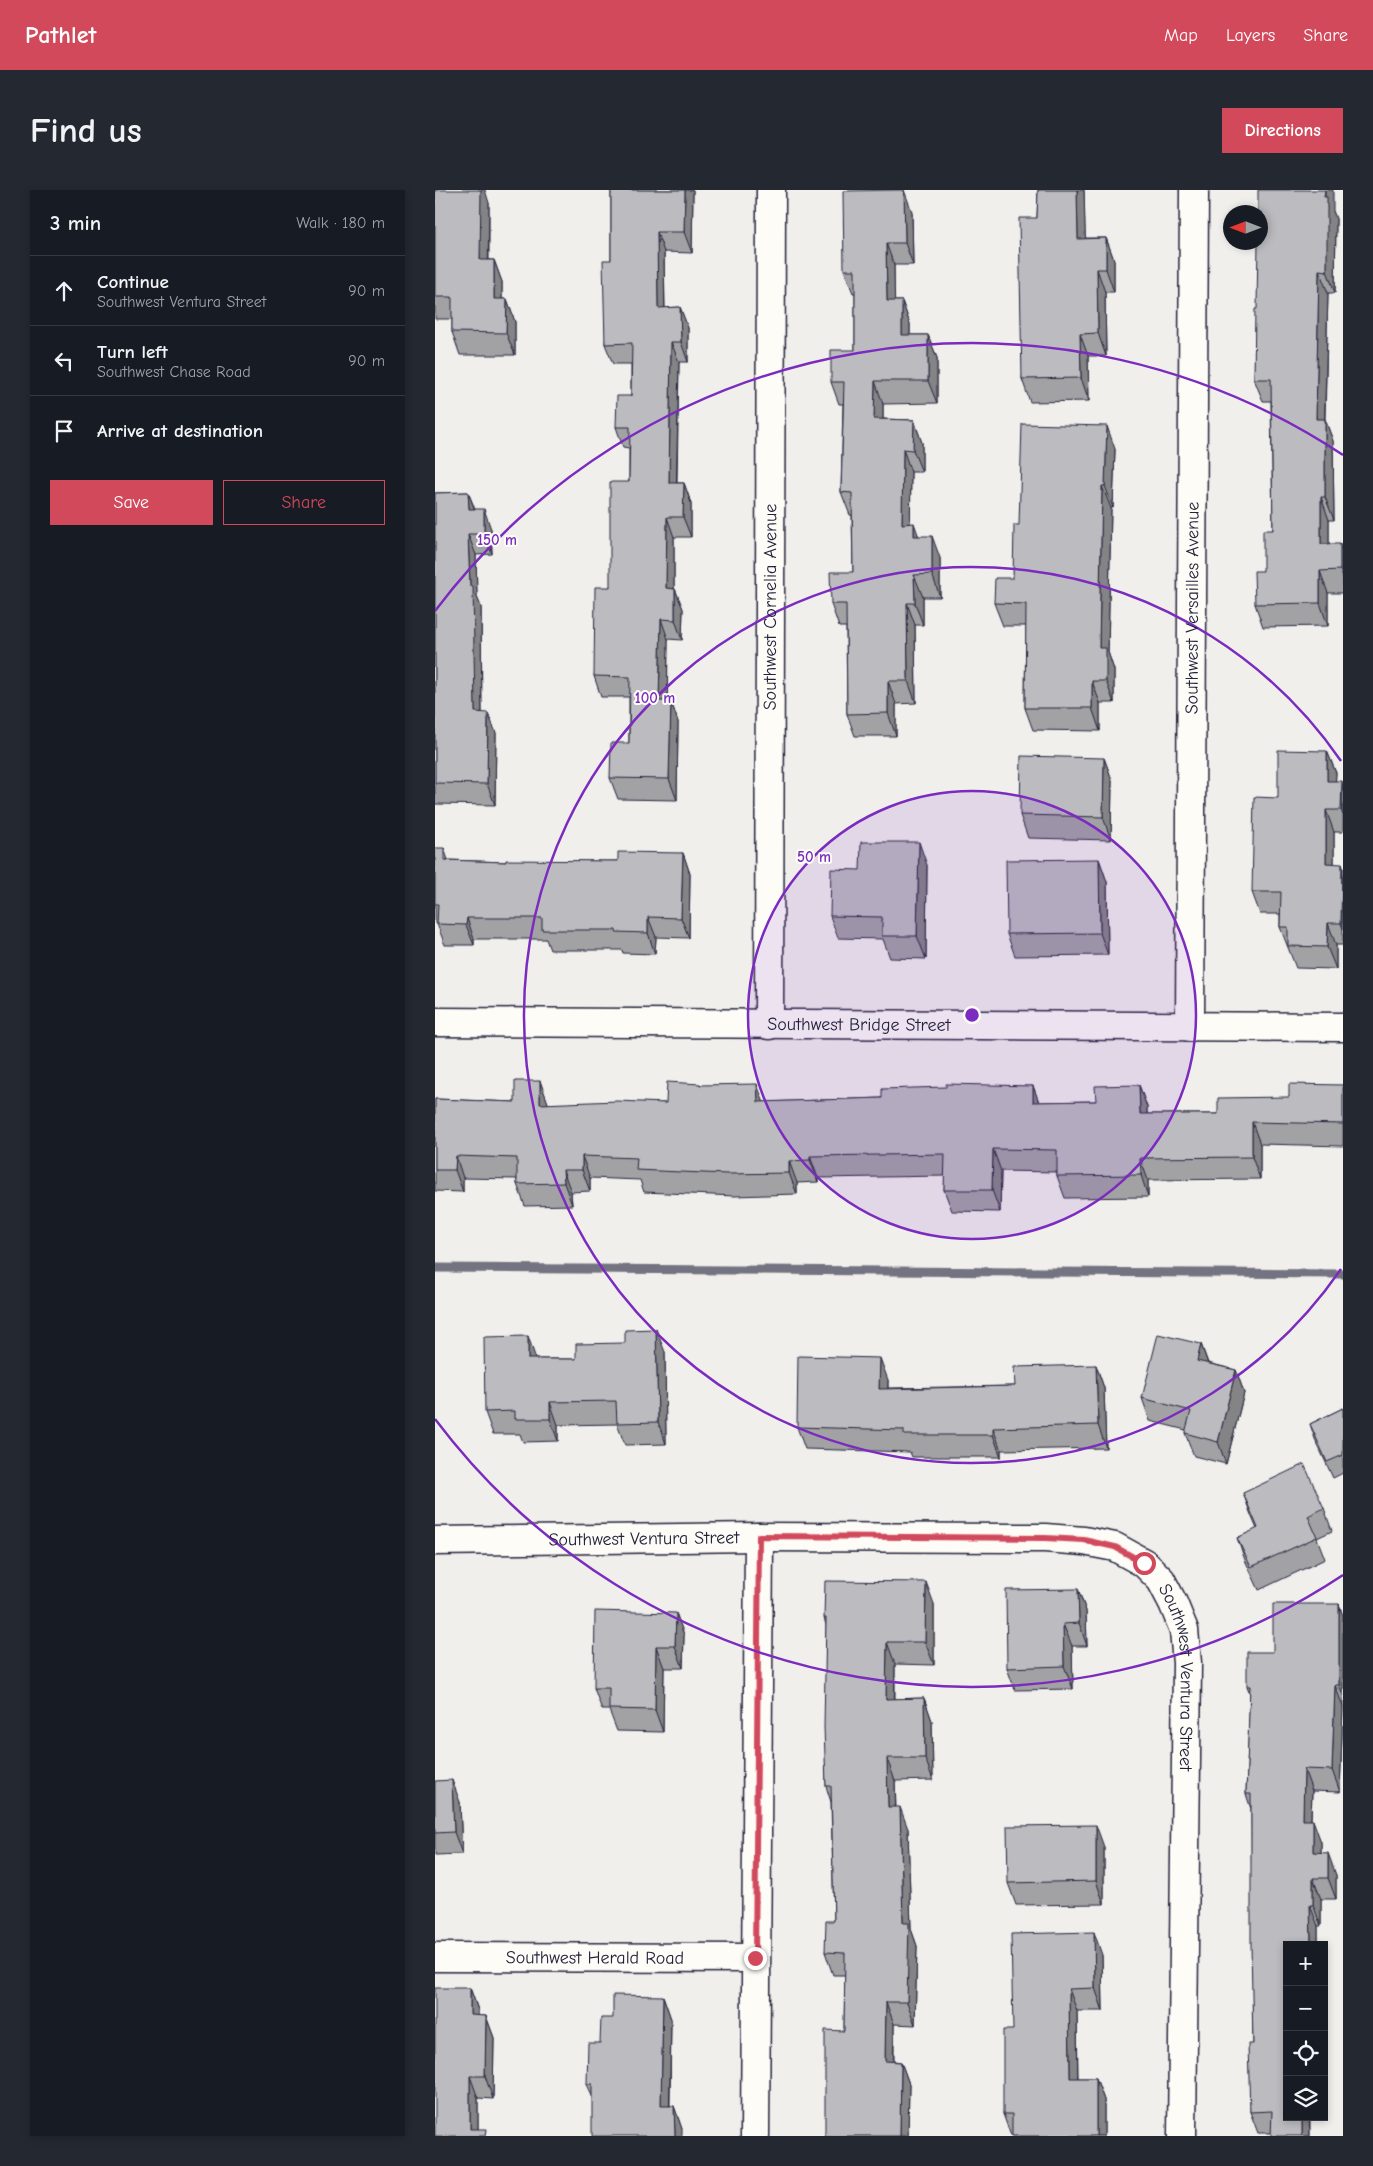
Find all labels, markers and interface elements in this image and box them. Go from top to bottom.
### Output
text: Pathlet [25,21,96,49]
text: Map [1164,25,1198,46]
text: Layers [1226,25,1275,46]
text: Share [1303,25,1348,46]
button: Directions [1222,108,1343,153]
text: Find us [30,110,142,151]
north arrow [1223,205,1268,250]
text: 3 min [50,211,101,235]
text: Walk · 180 m [296,214,385,232]
text: Continue [97,271,169,293]
icon: ahead [50,277,78,305]
text: 90 m [348,282,385,300]
text: Southwest Ventura Street [97,293,266,311]
text: Turn left [97,341,168,363]
icon: left [50,347,78,375]
text: 90 m [348,352,385,370]
text: Southwest Chase Road [97,363,251,381]
icon: arrive [50,417,78,445]
text: Arrive at destination [97,420,263,442]
button: Save [50,480,213,525]
button: Share [223,480,385,525]
street label: Southwest Versailles Avenue [1181,502,1204,714]
street label: Southwest Cornelia Avenue [760,504,781,710]
text: 150 m [477,531,517,549]
text: 100 m [635,689,675,707]
text: 50 m [797,848,831,866]
centre of rings [963,1006,981,1024]
street label: Southwest Bridge Street [767,1014,952,1036]
street label: Southwest Ventura Street [548,1527,740,1551]
route start [1133,1552,1156,1575]
street label: Southwest Ventura Street [1154,1580,1197,1772]
map controls [1283,1941,1328,2121]
button: + [1283,1941,1328,1986]
street label: Southwest Herald Road [506,1947,684,1969]
route end [744,1947,767,1970]
button: − [1283,1986,1328,2031]
button: locate [1283,2031,1328,2076]
button: layers [1283,2076,1328,2121]

